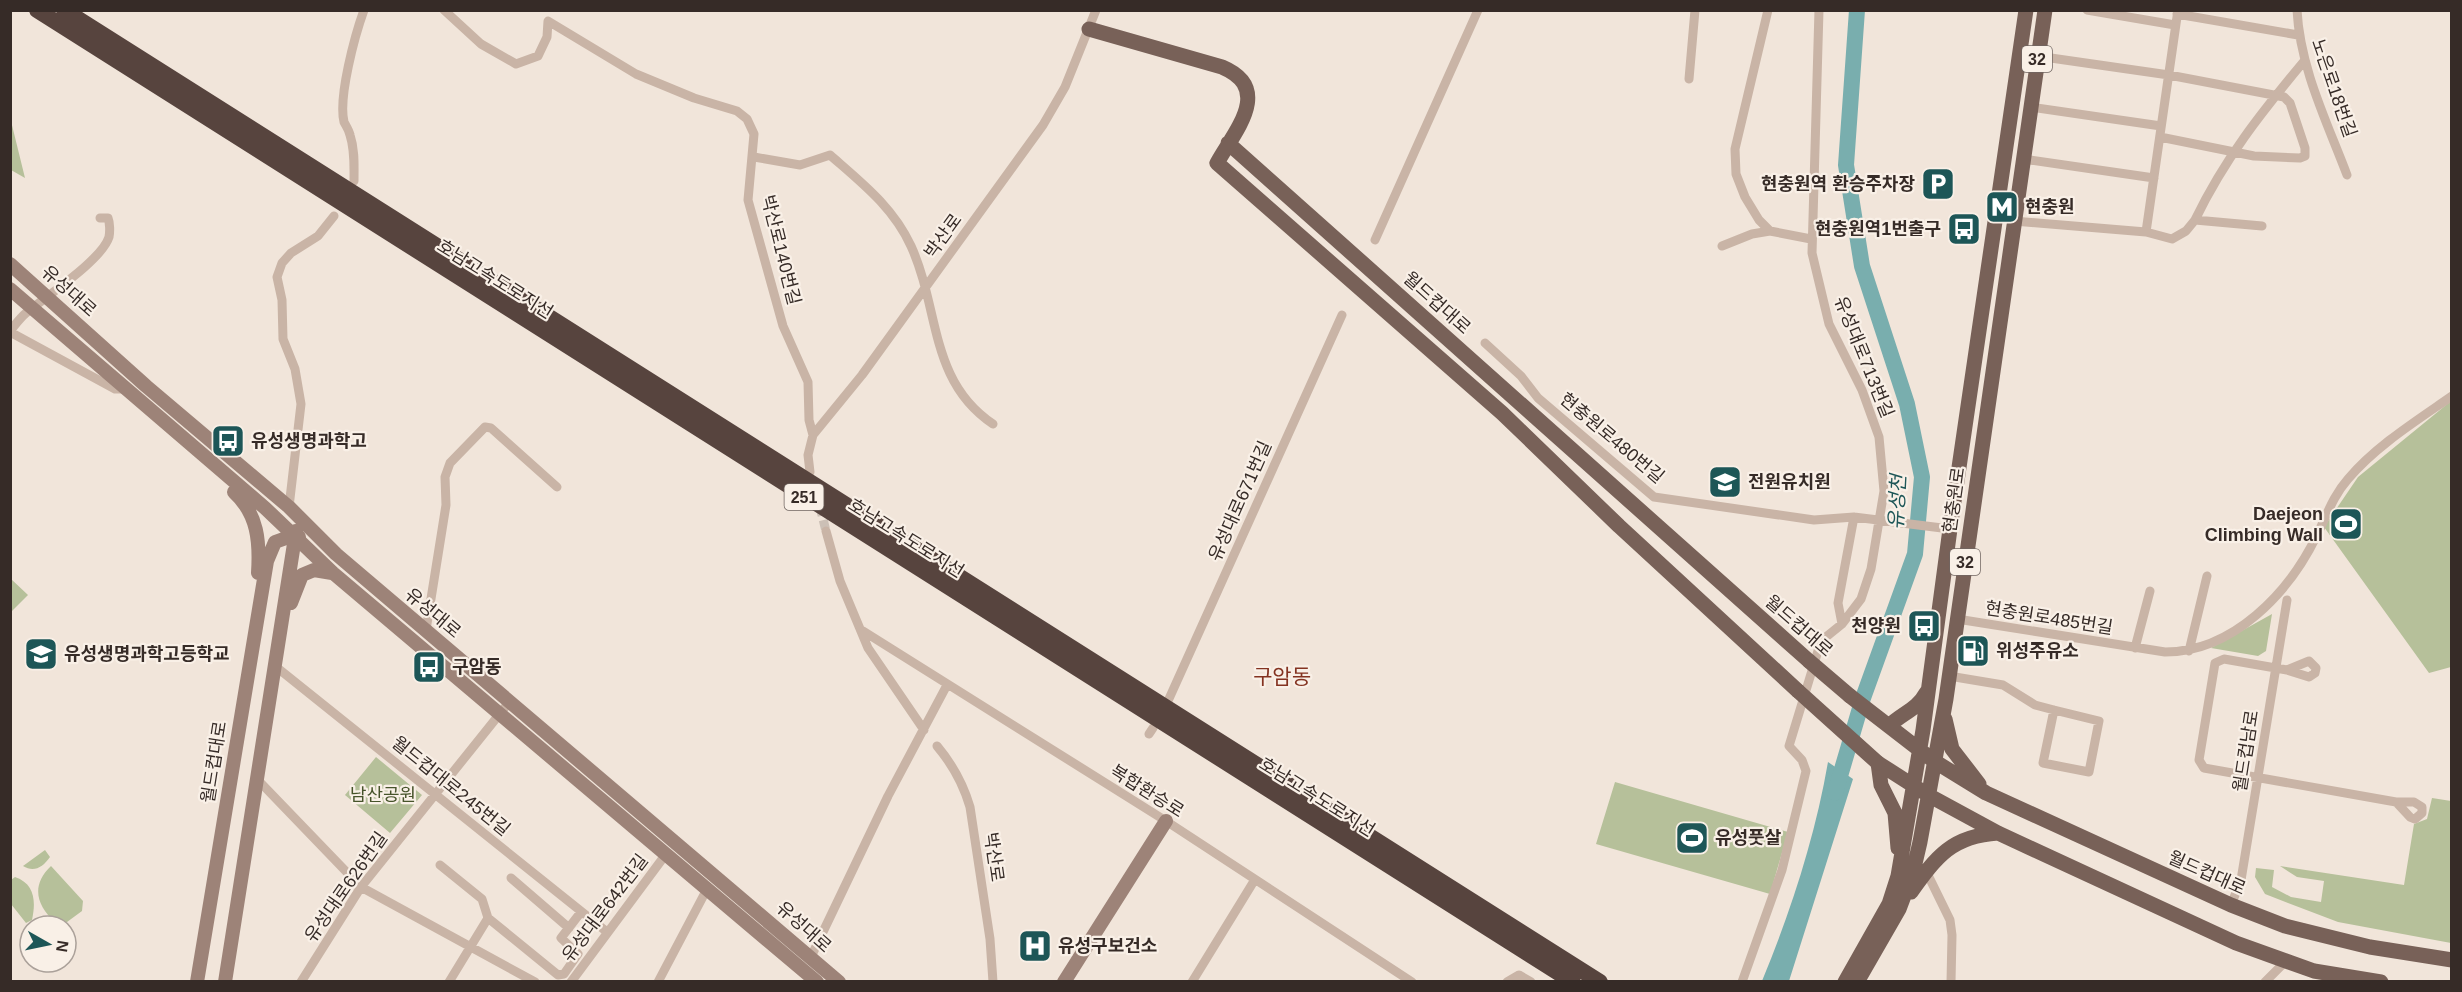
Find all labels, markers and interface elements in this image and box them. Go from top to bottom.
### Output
street label: 노은로18번길 [2308,36,2360,140]
road number: 32 [2022,46,2052,72]
parking icon: 현충원역 환승주차장 [1920,166,1956,202]
place label: 현충원역 환승주차장 [1761,174,1915,194]
metro station icon: 현충원 [1984,189,2020,225]
street label: 박산로140번길 [758,193,804,307]
place label: 현충원 [2025,197,2075,217]
street label: 박산로 [920,210,966,262]
bus stop icon: 현충원역1번출구 [1946,211,1982,247]
place label: 현충원역1번출구 [1815,219,1941,239]
street label: 호남고속도로지선 [434,235,556,323]
street label: 유성대로 [38,261,100,321]
street label: 월드컵대로 [1400,268,1474,338]
street label: 유성대로713번길 [1830,293,1898,421]
street label: 현충원로480번길 [1556,389,1668,487]
bus stop icon: 유성생명과학고 [210,423,246,459]
place label: 유성생명과학고 [251,431,367,451]
street label: 유성대로671번길 [1205,438,1275,564]
school or university icon: 전원유치원 [1707,464,1743,500]
street label: 현충원로 [1939,466,1969,534]
water label: 유성천 [1885,471,1910,530]
place label: 전원유치원 [1748,472,1831,492]
road number: 251 [784,484,824,510]
street label: 호남고속도로지선 [845,494,967,582]
place label: Daejeon Climbing Wall [2205,504,2323,545]
sports icon: Daejeon Climbing Wall [2328,506,2364,542]
road number: 32 [1950,549,1980,575]
street label: 유성대로 [401,584,465,642]
street label: 월드컵대로 [1761,591,1837,661]
street label: 현충원로485번길 [1984,598,2114,638]
bus stop icon: 천양원 [1906,608,1942,644]
place label: 천양원 [1851,616,1901,636]
fuel station icon: 위성주유소 [1955,633,1991,669]
school or university icon: 유성생명과학고등학교 [23,636,59,672]
place label: 위성주유소 [1996,641,2079,661]
place label: 유성생명과학고등학교 [64,644,230,664]
bus stop icon: 구암동 [411,649,447,685]
place label: 구암동 [452,657,502,677]
district label: 구암동 [1253,665,1311,688]
street label: 월드컵남로 [2230,709,2262,793]
street label: 월드컵대로 [198,720,230,804]
street label: 월드컵대로245번길 [388,732,514,840]
street label: 호남고속도로지선 [1256,753,1378,841]
street label: 복합환승로 [1107,761,1187,821]
park label: 남산공원 [350,785,416,805]
sports icon: 유성풋살 [1674,820,1710,856]
street label: 유성대로626번길 [301,828,391,946]
place label: 유성풋살 [1715,828,1782,848]
street label: 박산로 [981,831,1007,883]
street label: 월드컵대로 [2165,847,2249,899]
street label: 유성대로642번길 [558,850,652,966]
street label: 유성대로 [773,897,835,957]
north arrow [18,914,78,974]
hospital icon: 유성구보건소 [1017,928,1053,964]
place label: 유성구보건소 [1058,936,1157,956]
text: N [53,939,72,953]

